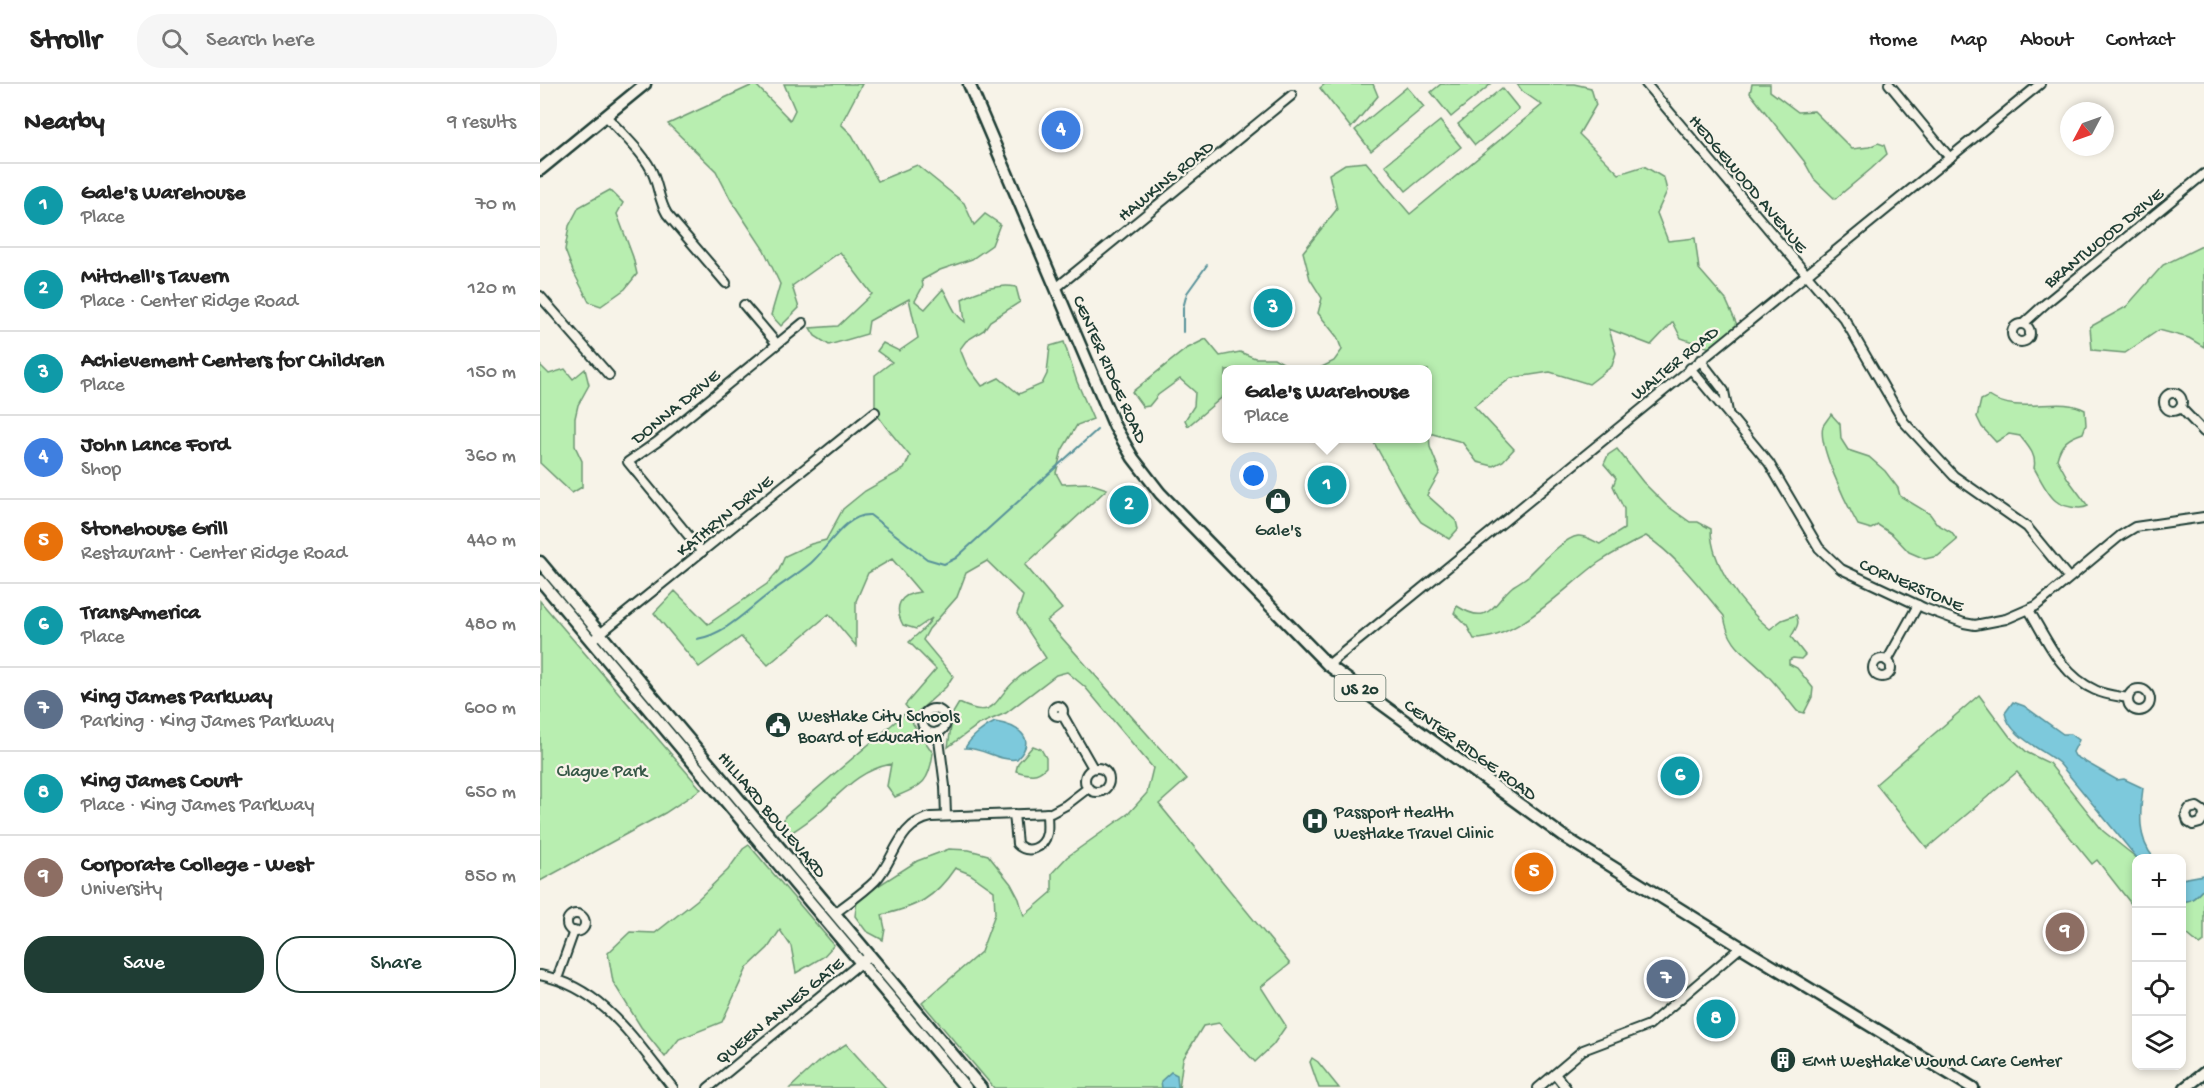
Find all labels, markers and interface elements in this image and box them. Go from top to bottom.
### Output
search box [137,14,557,68]
text: Strollr [30,25,101,58]
icon: search [158,25,191,58]
text: Search here [206,28,315,54]
text: Home [1869,29,1917,54]
text: Map [1950,29,1987,54]
text: About [2020,29,2073,54]
text: Contact [2106,29,2174,54]
north arrow [2060,102,2114,156]
text: Nearby [24,108,105,139]
pin: 4 [1042,108,1080,152]
street label: HEDGEWOOD AVENUE [1683,111,1812,259]
text: 9 results [447,112,516,135]
street label: HAWKINS ROAD [1114,137,1219,227]
text: Gale's Warehouse [81,181,245,207]
street label: BRANTWOOD DRIVE [2040,184,2169,294]
text: 1 [39,194,48,217]
text: 70 m [475,194,516,217]
text: Place [81,207,125,230]
text: Mitchell's Tavern [81,265,229,291]
text: 2 [39,278,48,301]
text: 120 m [468,278,516,301]
pin: 3 [1254,286,1292,330]
text: Place · Center Ridge Road [81,291,298,314]
street label: CENTER RIDGE ROAD [1067,293,1151,447]
street label: WALTER ROAD [1627,322,1724,406]
text: Achievement Centers for Children [81,349,384,375]
text: 3 [38,362,49,385]
text: 150 m [467,362,516,385]
street label: DONNA DRIVE [627,365,726,451]
popup [1222,365,1432,443]
text: Place [81,375,125,398]
text: Gale's Warehouse [1245,380,1409,406]
text: Place [1245,406,1289,429]
text: John Lance Ford [81,433,230,459]
text: 4 [39,446,48,469]
text: 360 m [465,446,516,469]
text: Shop [81,459,121,482]
your location [1239,461,1268,490]
pin: 1 [1308,462,1346,508]
street label: KATHRYN DRIVE [673,471,779,562]
pin: 2 [1110,482,1148,528]
shop icon: Gale's [1263,486,1293,516]
text: Stonehouse Grill [81,517,228,543]
place label: Gale's [1255,521,1302,542]
text: 5 [38,530,49,553]
text: 440 m [467,530,516,553]
text: Restaurant · Center Ridge Road [81,543,347,566]
street label: CORNERSTONE [1856,555,1967,618]
text: TransAmerica [81,601,200,627]
text: 6 [38,614,49,637]
text: 480 m [465,614,516,637]
text: Place [81,627,125,650]
road number: US 20 [1334,675,1386,701]
text: King James Parkway [81,685,272,711]
street label: CENTER RIDGE ROAD [1399,696,1540,807]
text: 7 [38,698,49,721]
text: 600 m [464,698,516,721]
place label: Westlake City Schools Board of Education [797,707,961,749]
public building icon: Westlake City Schools Board of Education [763,710,793,740]
text: Parking · King James Parkway [81,711,334,734]
street label: HILLIARD BOULEVARD [712,748,830,883]
pin: 6 [1660,754,1700,798]
park label: Clague Park [557,762,649,783]
text: King James Court [81,769,241,795]
text: 8 [38,782,49,805]
text: 650 m [465,782,516,805]
text: Place · King James Parkway [81,795,314,818]
place label: Passport Health Westlake Travel Clinic [1333,803,1494,845]
hospital icon: Passport Health Westlake Travel Clinic [1300,806,1330,836]
pin: 5 [1514,850,1554,894]
text: Corporate College - West [81,853,313,879]
map controls [2132,854,2186,1070]
button: + [2132,854,2186,908]
text: 9 [38,866,49,889]
text: 850 m [464,866,516,889]
text: University [81,879,162,902]
button: − [2132,908,2186,962]
pin: 9 [2046,910,2084,954]
button: Save [24,936,264,993]
button: Share [276,936,516,993]
street label: QUEEN ANNES GATE [712,953,850,1070]
pin: 7 [1646,956,1686,1002]
button: locate [2132,962,2186,1016]
pin: 8 [1696,996,1736,1042]
button: layers [2132,1016,2186,1070]
building icon: EMH Westlake Wound Care Center [1768,1045,1798,1075]
place label: EMH Westlake Wound Care Center [1802,1052,2063,1073]

